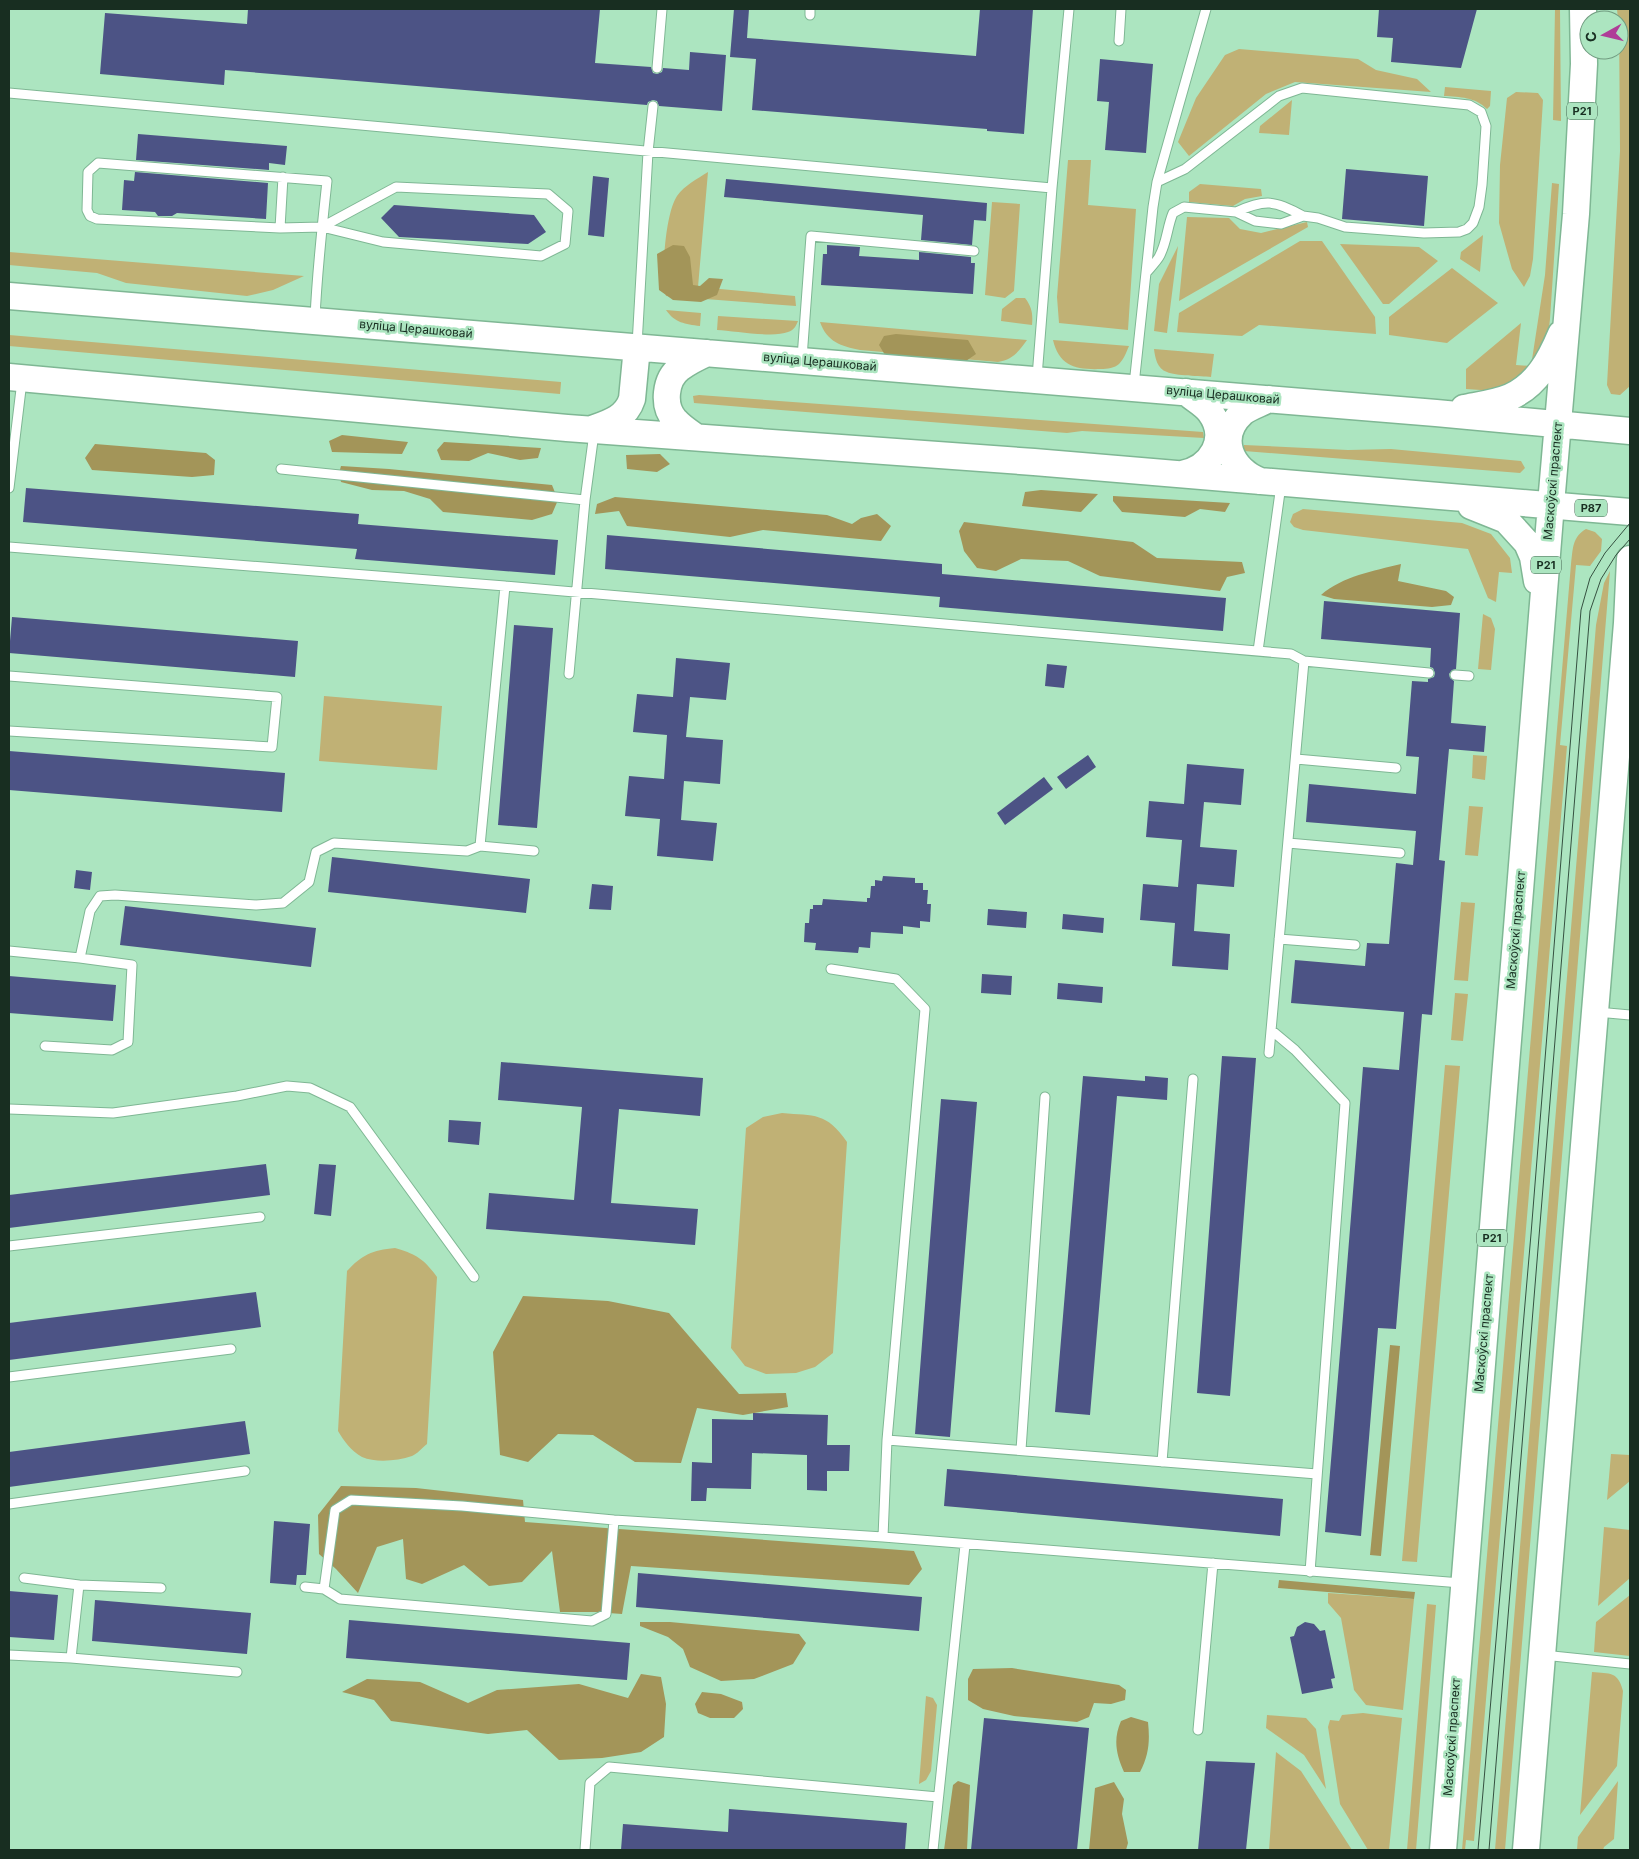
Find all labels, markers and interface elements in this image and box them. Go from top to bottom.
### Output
north arrow [1579,10,1629,60]
text: С [1581,31,1600,43]
road number: Р21 [1567,102,1597,120]
street label: вуліца Церашковай [359,316,473,341]
street label: вуліца Церашковай [763,349,877,374]
street label: вуліца Церашковай [1166,382,1280,407]
street label: Маскоўскі праспект [1540,421,1565,540]
road number: Р87 [1575,499,1607,516]
road number: Р21 [1531,556,1561,574]
street label: Маскоўскі праспект [1503,870,1528,989]
road number: Р21 [1477,1230,1507,1246]
street label: Маскоўскі праспект [1471,1273,1496,1392]
street label: Маскоўскі праспект [1440,1677,1463,1796]

